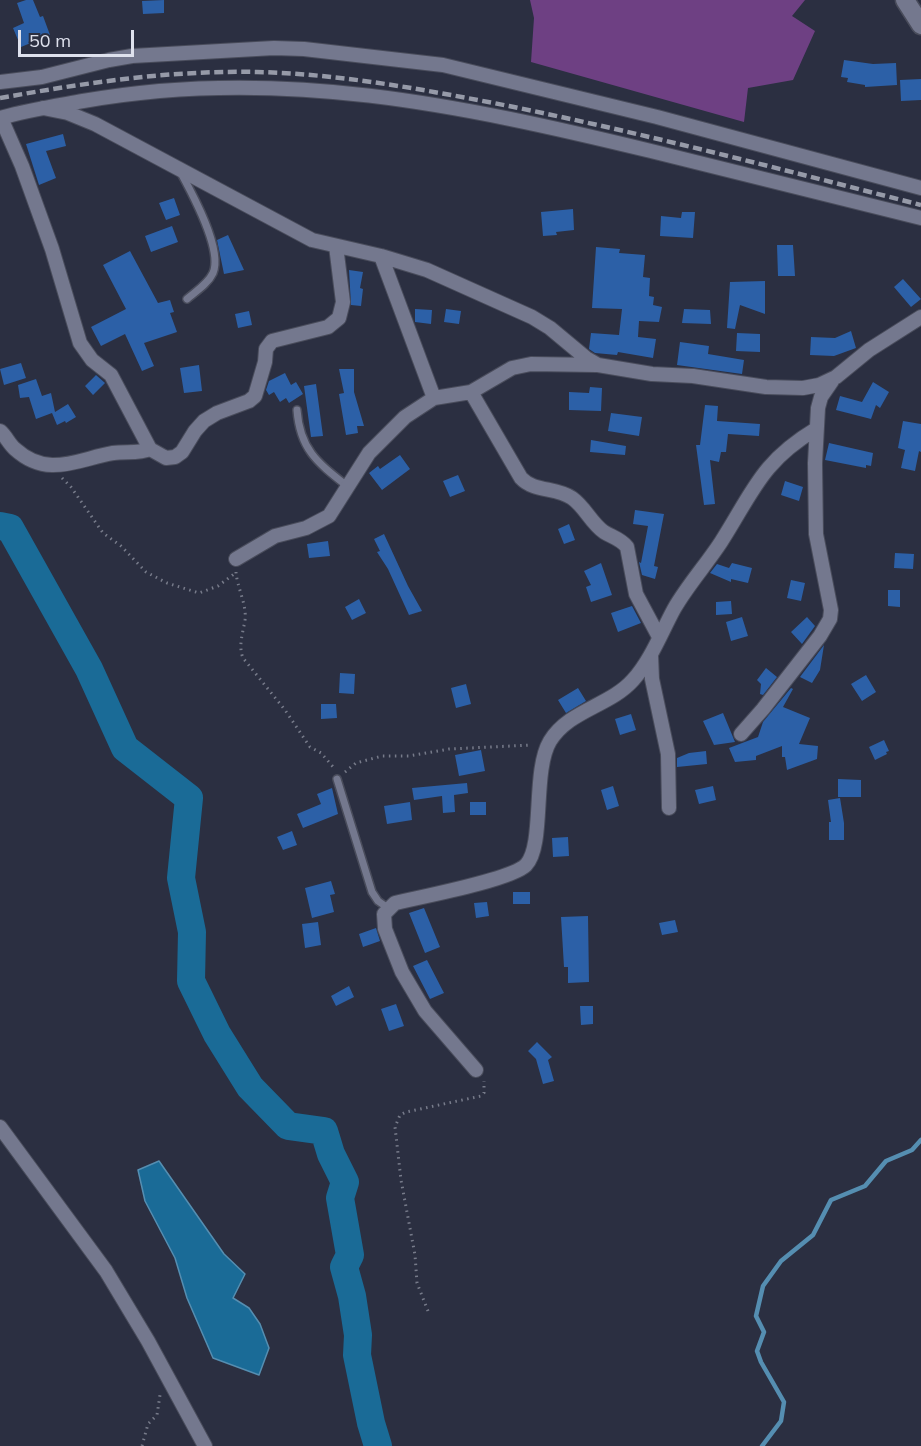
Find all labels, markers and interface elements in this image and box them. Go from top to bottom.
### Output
scale bar [21,18,136,56]
text: 50 m [29,29,71,52]

